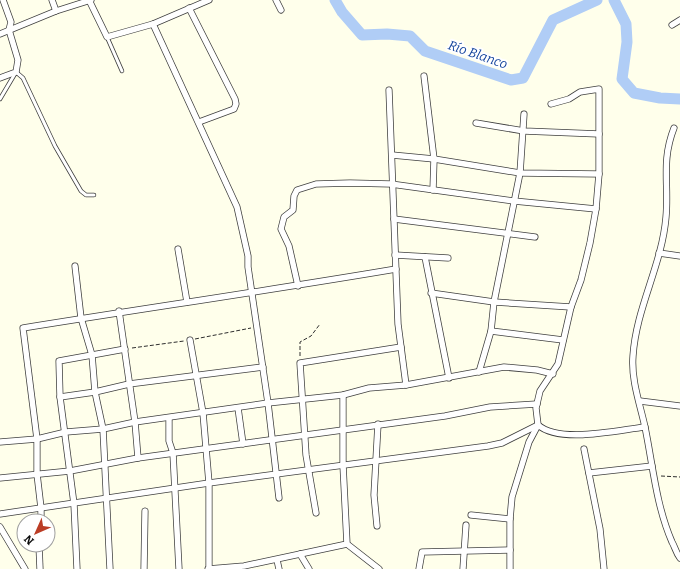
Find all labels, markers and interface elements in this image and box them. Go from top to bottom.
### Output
water label: Río Blanco [446,37,510,72]
north arrow [16,513,56,553]
text: N [21,532,37,547]

